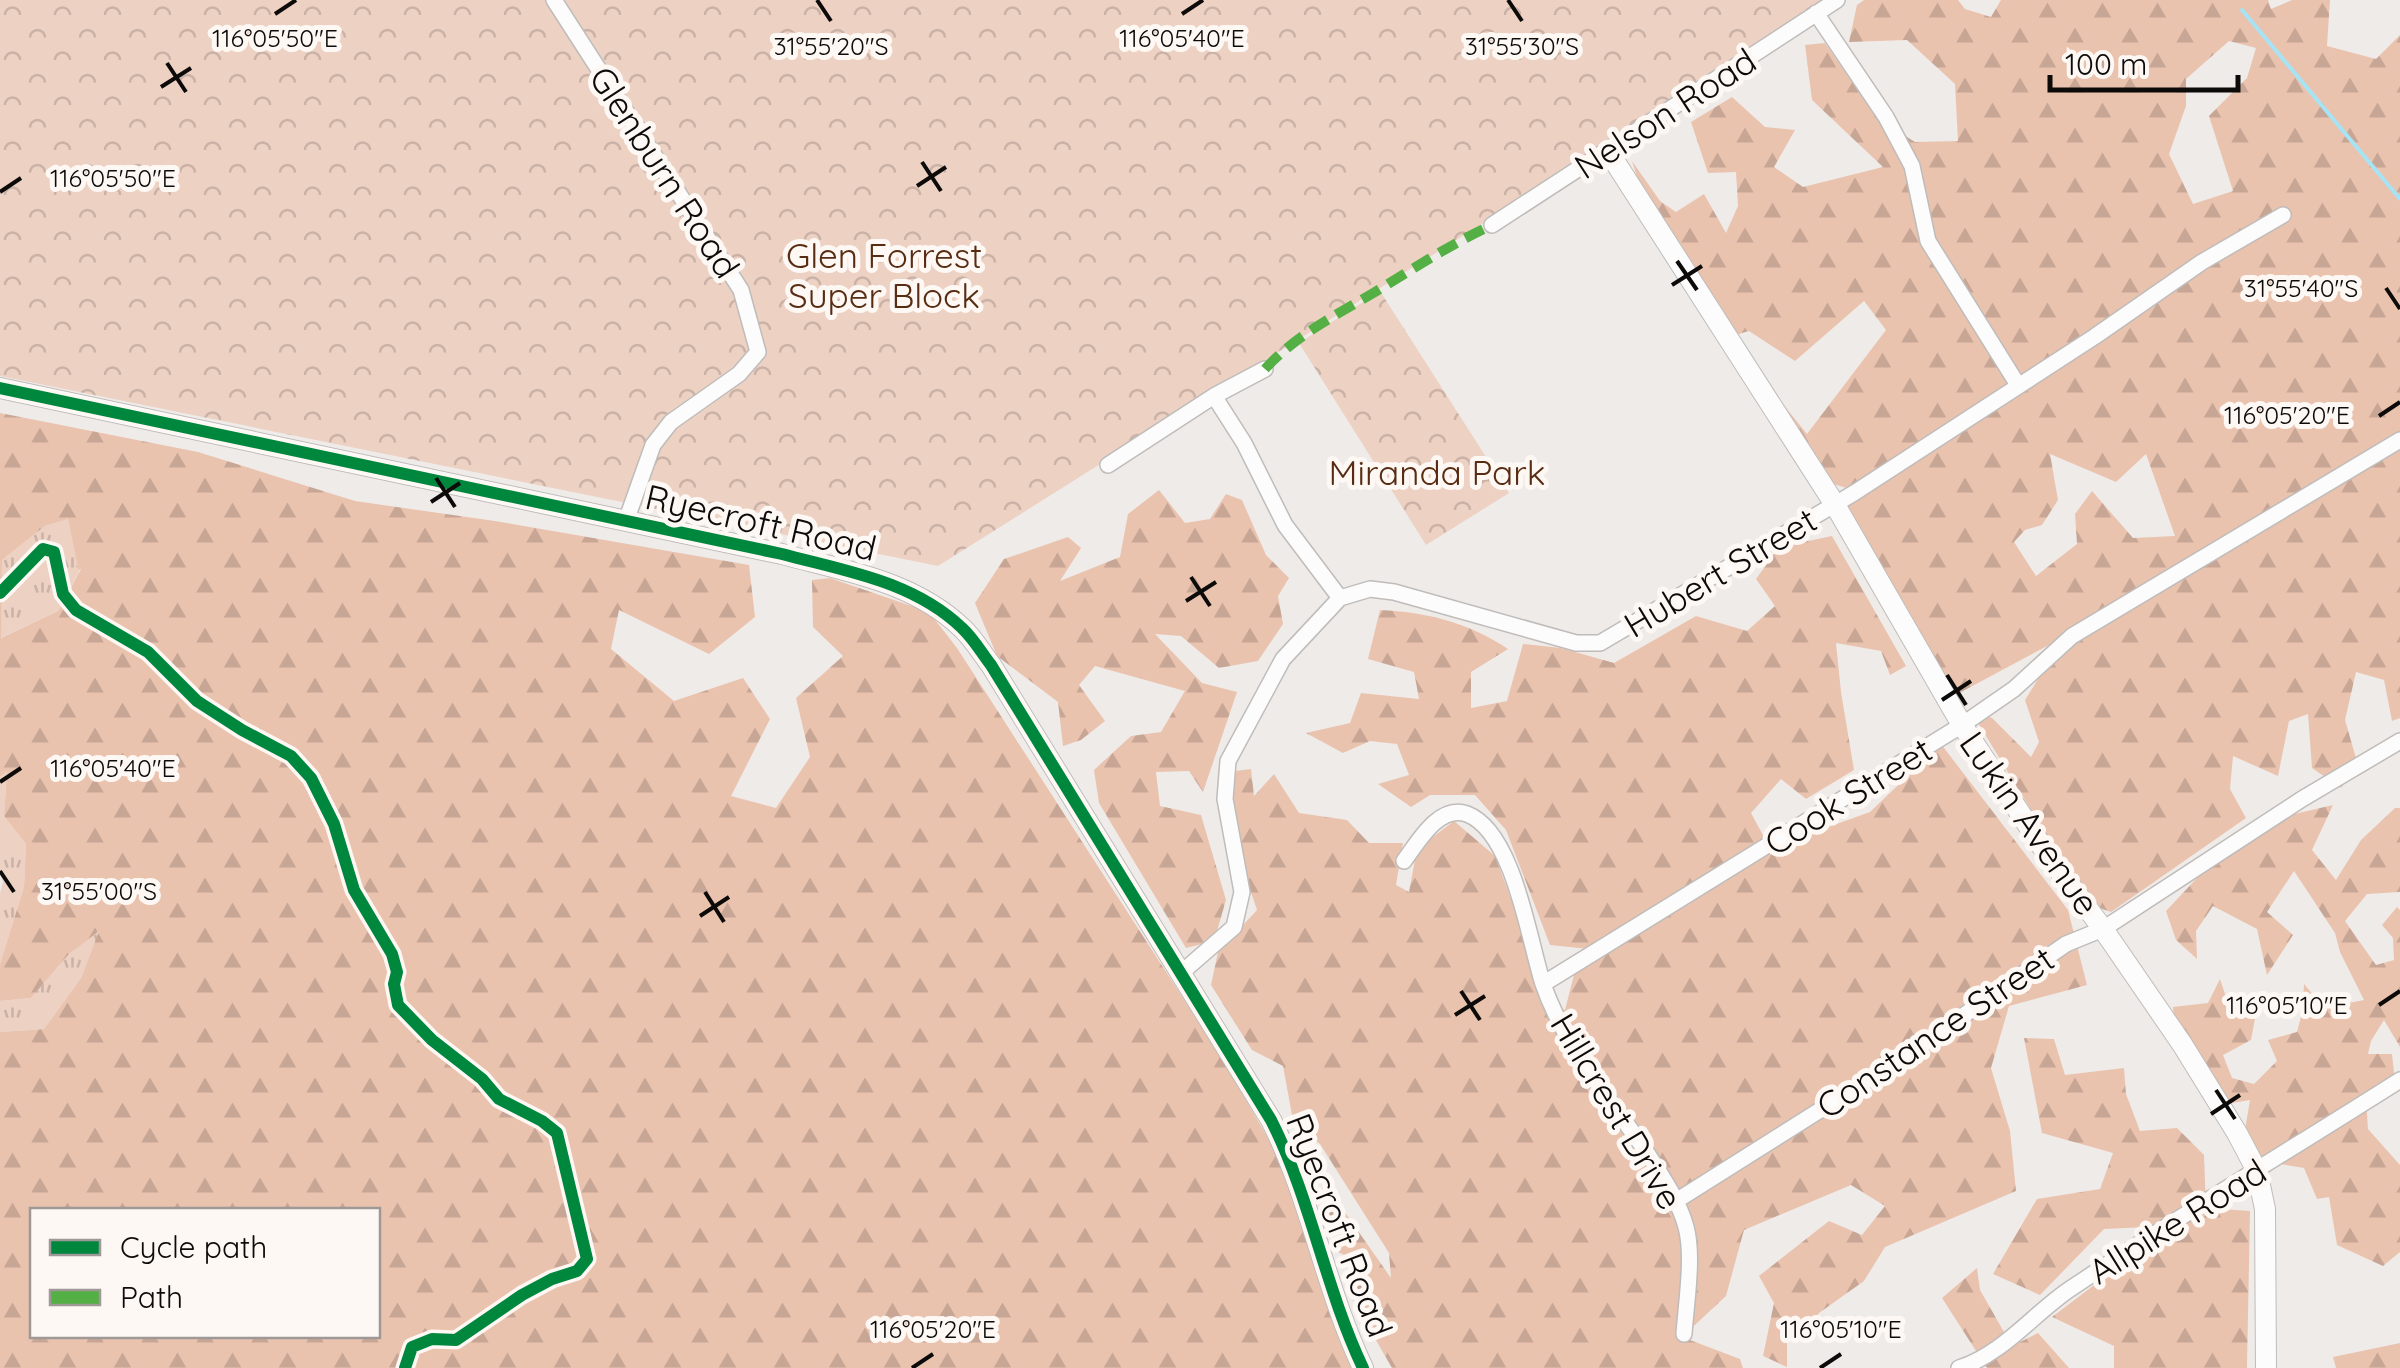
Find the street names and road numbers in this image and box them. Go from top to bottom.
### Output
street label: Nelson Road [1566,38,1764,188]
street label: Glenburn Road [580,58,750,286]
street label: Ryecroft Road [641,474,881,570]
street label: Hubert Street [1616,497,1824,647]
street label: Lukin Avenue [1951,723,2109,923]
street label: Cook Street [1756,727,1940,865]
street label: Constance Street [1808,936,2062,1128]
street label: Hillcrest Drive [1541,1005,1693,1217]
street label: Ryecroft Road [1277,1107,1403,1343]
street label: Allpike Road [2080,1149,2274,1293]

